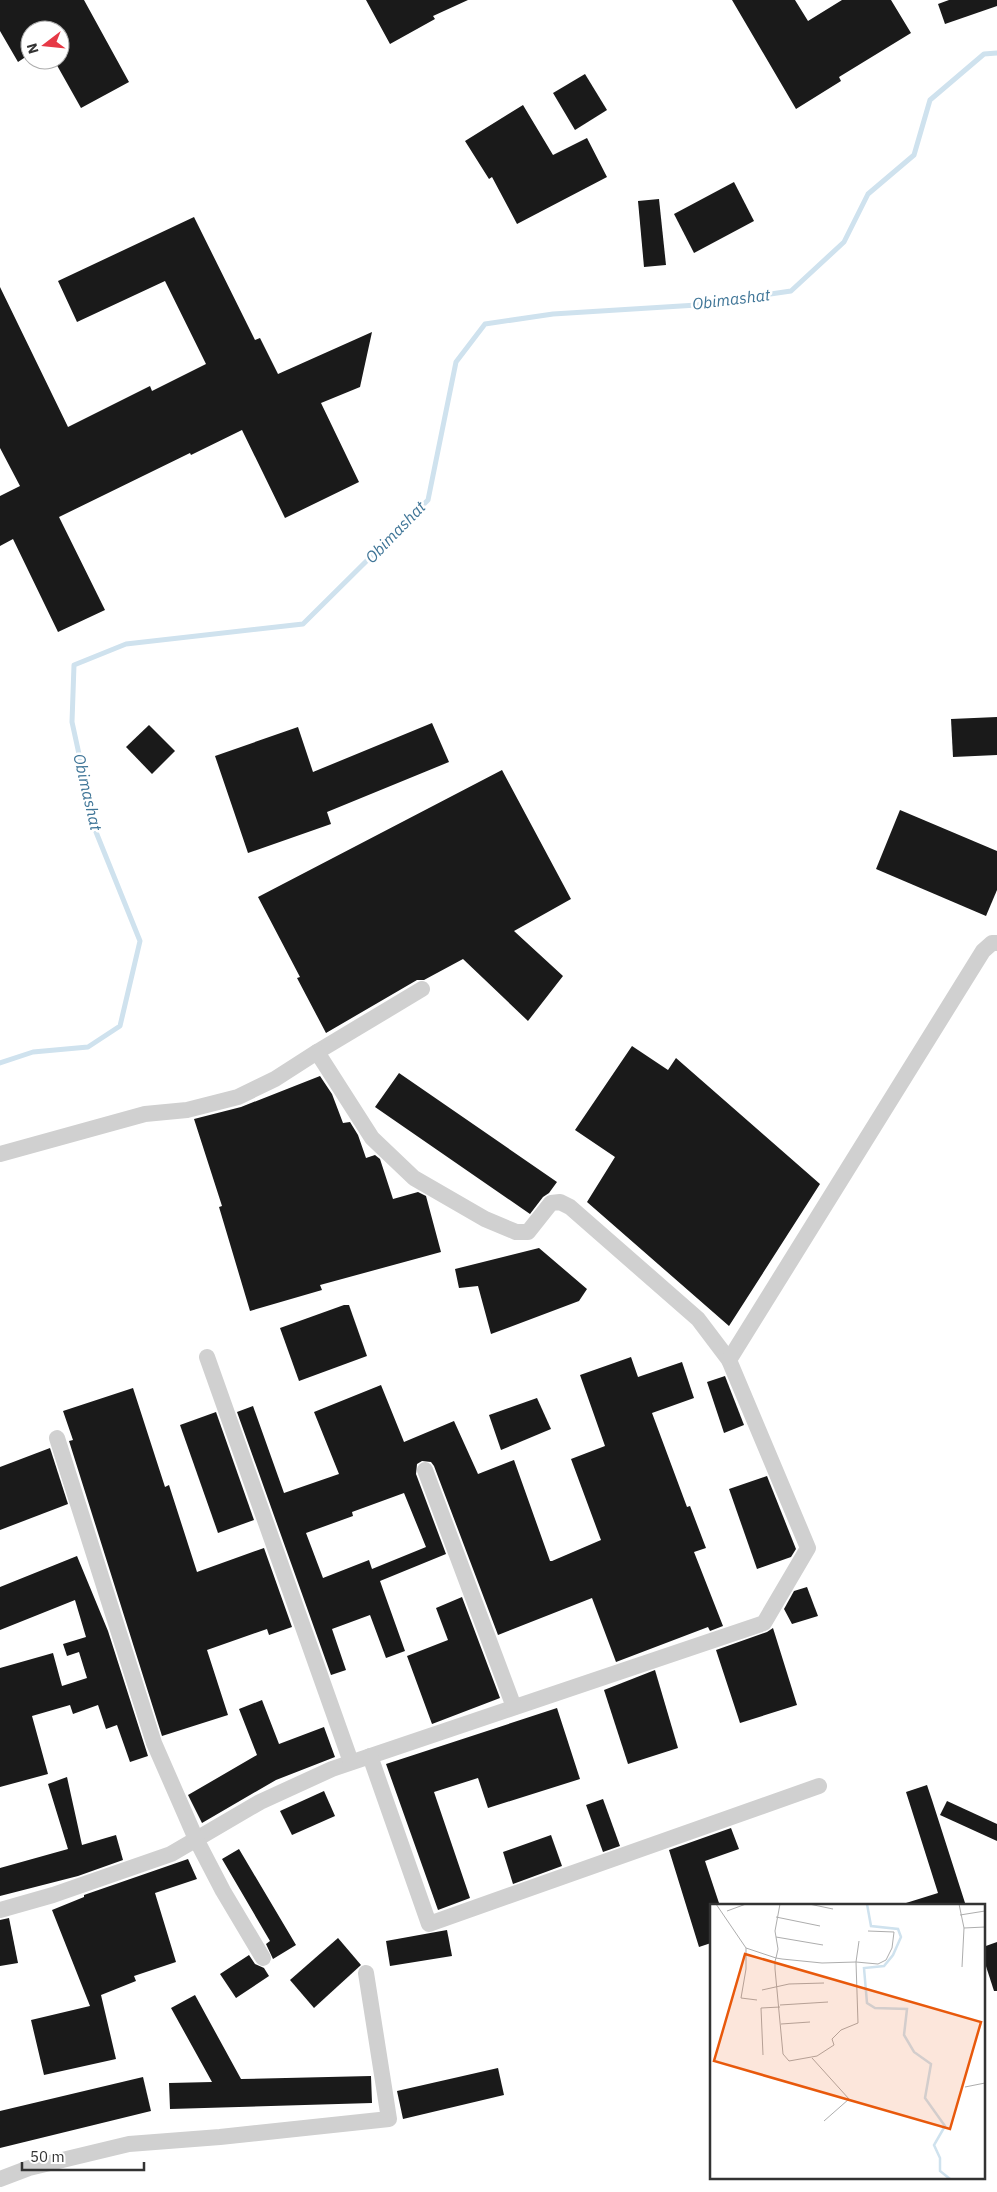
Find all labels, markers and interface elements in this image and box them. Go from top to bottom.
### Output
north arrow [20,20,70,70]
text: N [22,41,43,56]
water label: Obimashat [691,284,772,314]
water label: Obimashat [361,496,430,567]
water label: Obimashat [69,752,107,833]
inset map [710,1904,984,2180]
scale bar [22,2140,145,2172]
text: 50 m [30,2147,65,2166]

